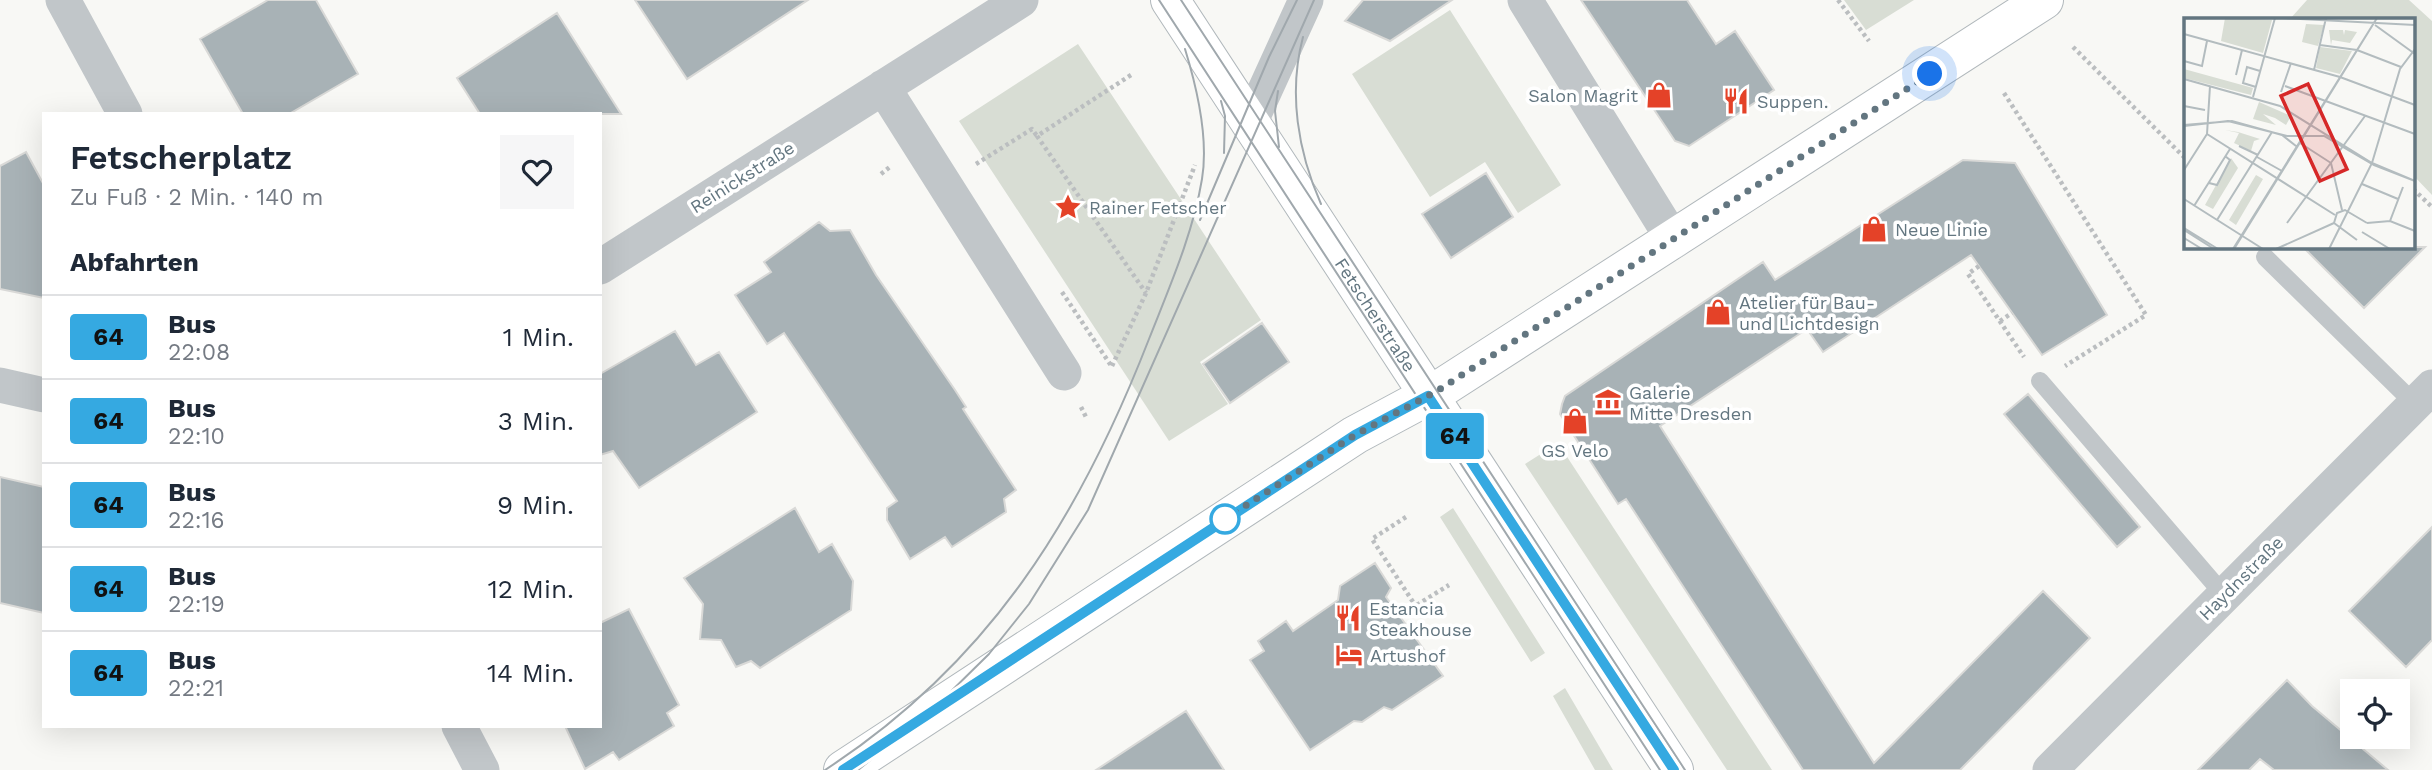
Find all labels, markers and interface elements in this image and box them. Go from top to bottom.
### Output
inset map [2184,18,2414,248]
your location [1912,56,1947,91]
shop icon: Salon Magrit [1644,80,1674,110]
place label: Salon Magrit [1528,85,1638,106]
restaurant icon: Suppen. [1721,86,1751,116]
place label: Suppen. [1757,91,1828,112]
button: heart [500,135,574,209]
street label: Reinickstraße [686,137,798,217]
text: Fetscherplatz [70,138,292,177]
text: Zu Fuß · 2 Min. · 140 m [70,184,323,211]
place icon: Rainer Fetscher [1053,192,1083,222]
place label: Rainer Fetscher [1089,197,1227,218]
shop icon: Neue Linie [1859,214,1889,244]
place label: Neue Linie [1895,219,1988,240]
text: Abfahrten [70,247,199,277]
street label: Fetscherstraße [1331,254,1421,375]
place label: Atelier für Bau- und Lichtdesign [1739,292,1880,334]
shop icon: Atelier für Bau- und Lichtdesign [1703,297,1733,327]
text: Bus [168,309,216,339]
text: 1 Min. [503,322,574,352]
text: 64 [93,323,124,351]
text: 22:08 [168,339,230,366]
place label: Galerie Mitte Dresden [1629,382,1752,424]
museum icon: Galerie Mitte Dresden [1593,387,1623,417]
text: Bus [168,393,216,423]
text: 3 Min. [498,406,574,436]
shop icon: GS Velo [1560,406,1590,436]
text: 64 [93,407,124,435]
line badge: 64 [1424,413,1486,459]
text: 64 [1440,422,1470,450]
text: 22:10 [168,423,225,450]
place label: GS Velo [1541,440,1609,461]
text: Bus [168,477,216,507]
text: 9 Min. [497,490,574,520]
text: 64 [93,491,124,519]
unlabelled marker [1210,504,1240,534]
text: 22:16 [168,507,225,534]
street label: Haydnstraße [2195,532,2287,624]
text: Bus [168,561,216,591]
text: 12 Min. [488,574,574,604]
text: 64 [93,575,124,603]
text: 22:19 [168,591,225,618]
place label: Estancia Steakhouse [1369,598,1472,640]
restaurant icon: Estancia Steakhouse [1333,603,1363,633]
hotel icon: Artushof [1334,640,1364,670]
text: Bus [168,645,216,675]
place label: Artushof [1370,645,1446,666]
text: 14 Min. [487,658,574,688]
text: 64 [93,659,124,687]
text: 22:21 [168,675,224,702]
map controls [2340,679,2410,749]
button: locate [2340,679,2410,749]

